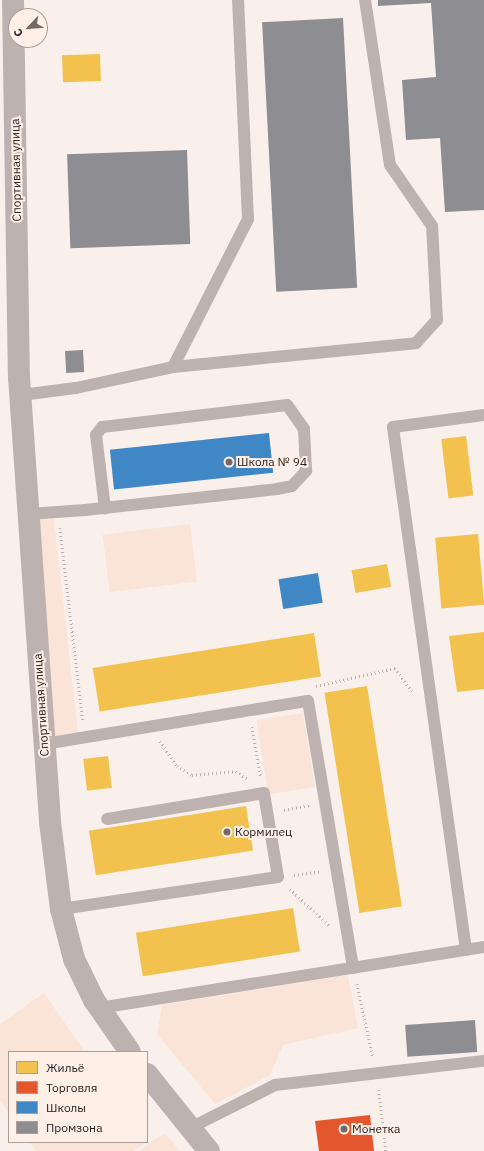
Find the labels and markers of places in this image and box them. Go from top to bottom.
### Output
place label: Школа № 94 [237,455,307,469]
marker: Школа № 94 [224,457,234,467]
place label: Кормилец [235,825,292,839]
marker: Кормилец [222,827,232,837]
place label: Монетка [352,1122,401,1136]
marker: Монетка [339,1124,349,1134]

